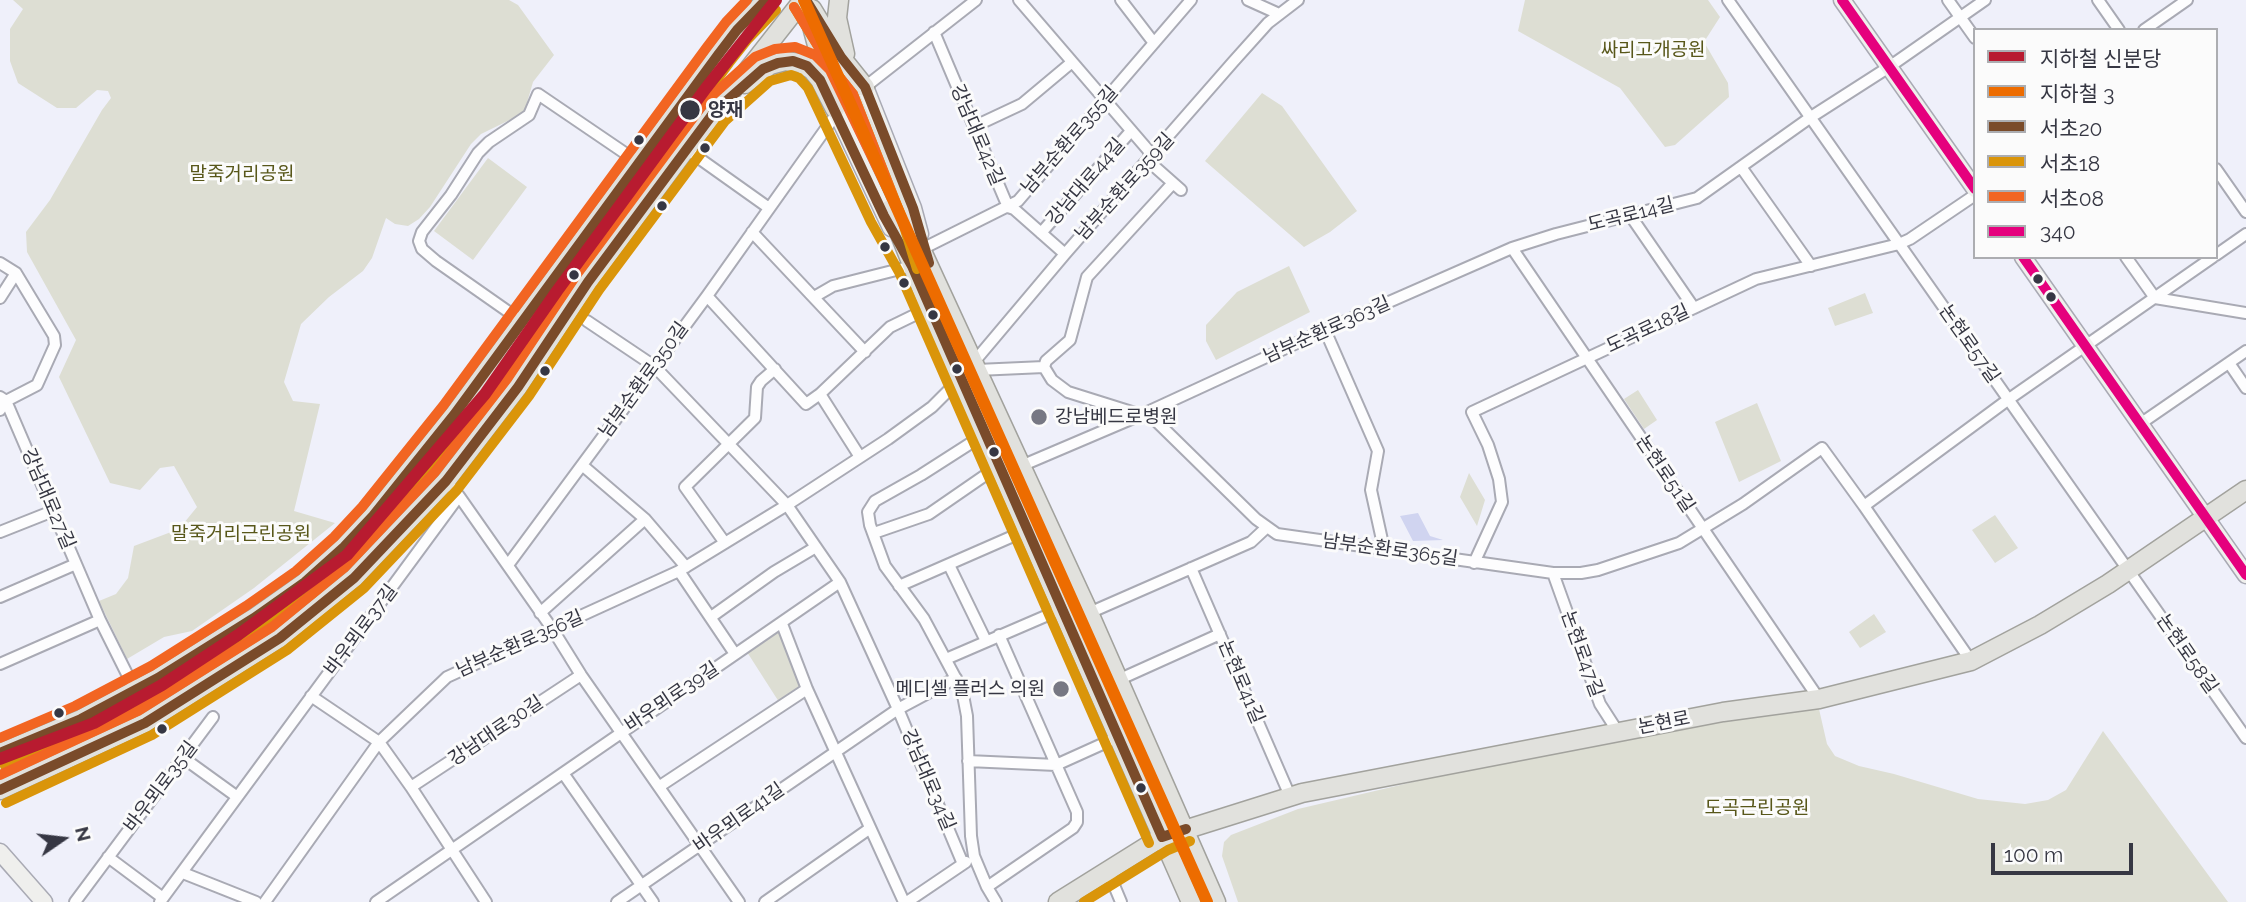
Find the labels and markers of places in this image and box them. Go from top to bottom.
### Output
marker: 양재 [678,98,702,122]
place label: 양재 [708,99,743,121]
unlabelled marker [632,133,646,147]
unlabelled marker [698,141,712,155]
unlabelled marker [655,199,669,213]
unlabelled marker [878,240,892,254]
unlabelled marker [567,268,581,282]
unlabelled marker [2031,272,2045,286]
unlabelled marker [897,276,911,290]
unlabelled marker [2044,290,2058,304]
unlabelled marker [926,308,940,322]
unlabelled marker [950,362,964,376]
unlabelled marker [538,364,552,378]
place label: 강남베드로병원 [1055,406,1177,428]
marker: 강남베드로병원 [1029,407,1049,427]
unlabelled marker [987,445,1001,459]
place label: 메디셀 플러스 의원 [895,678,1045,700]
marker: 메디셀 플러스 의원 [1051,679,1071,699]
unlabelled marker [52,706,66,720]
unlabelled marker [155,722,169,736]
unlabelled marker [1134,781,1148,795]

